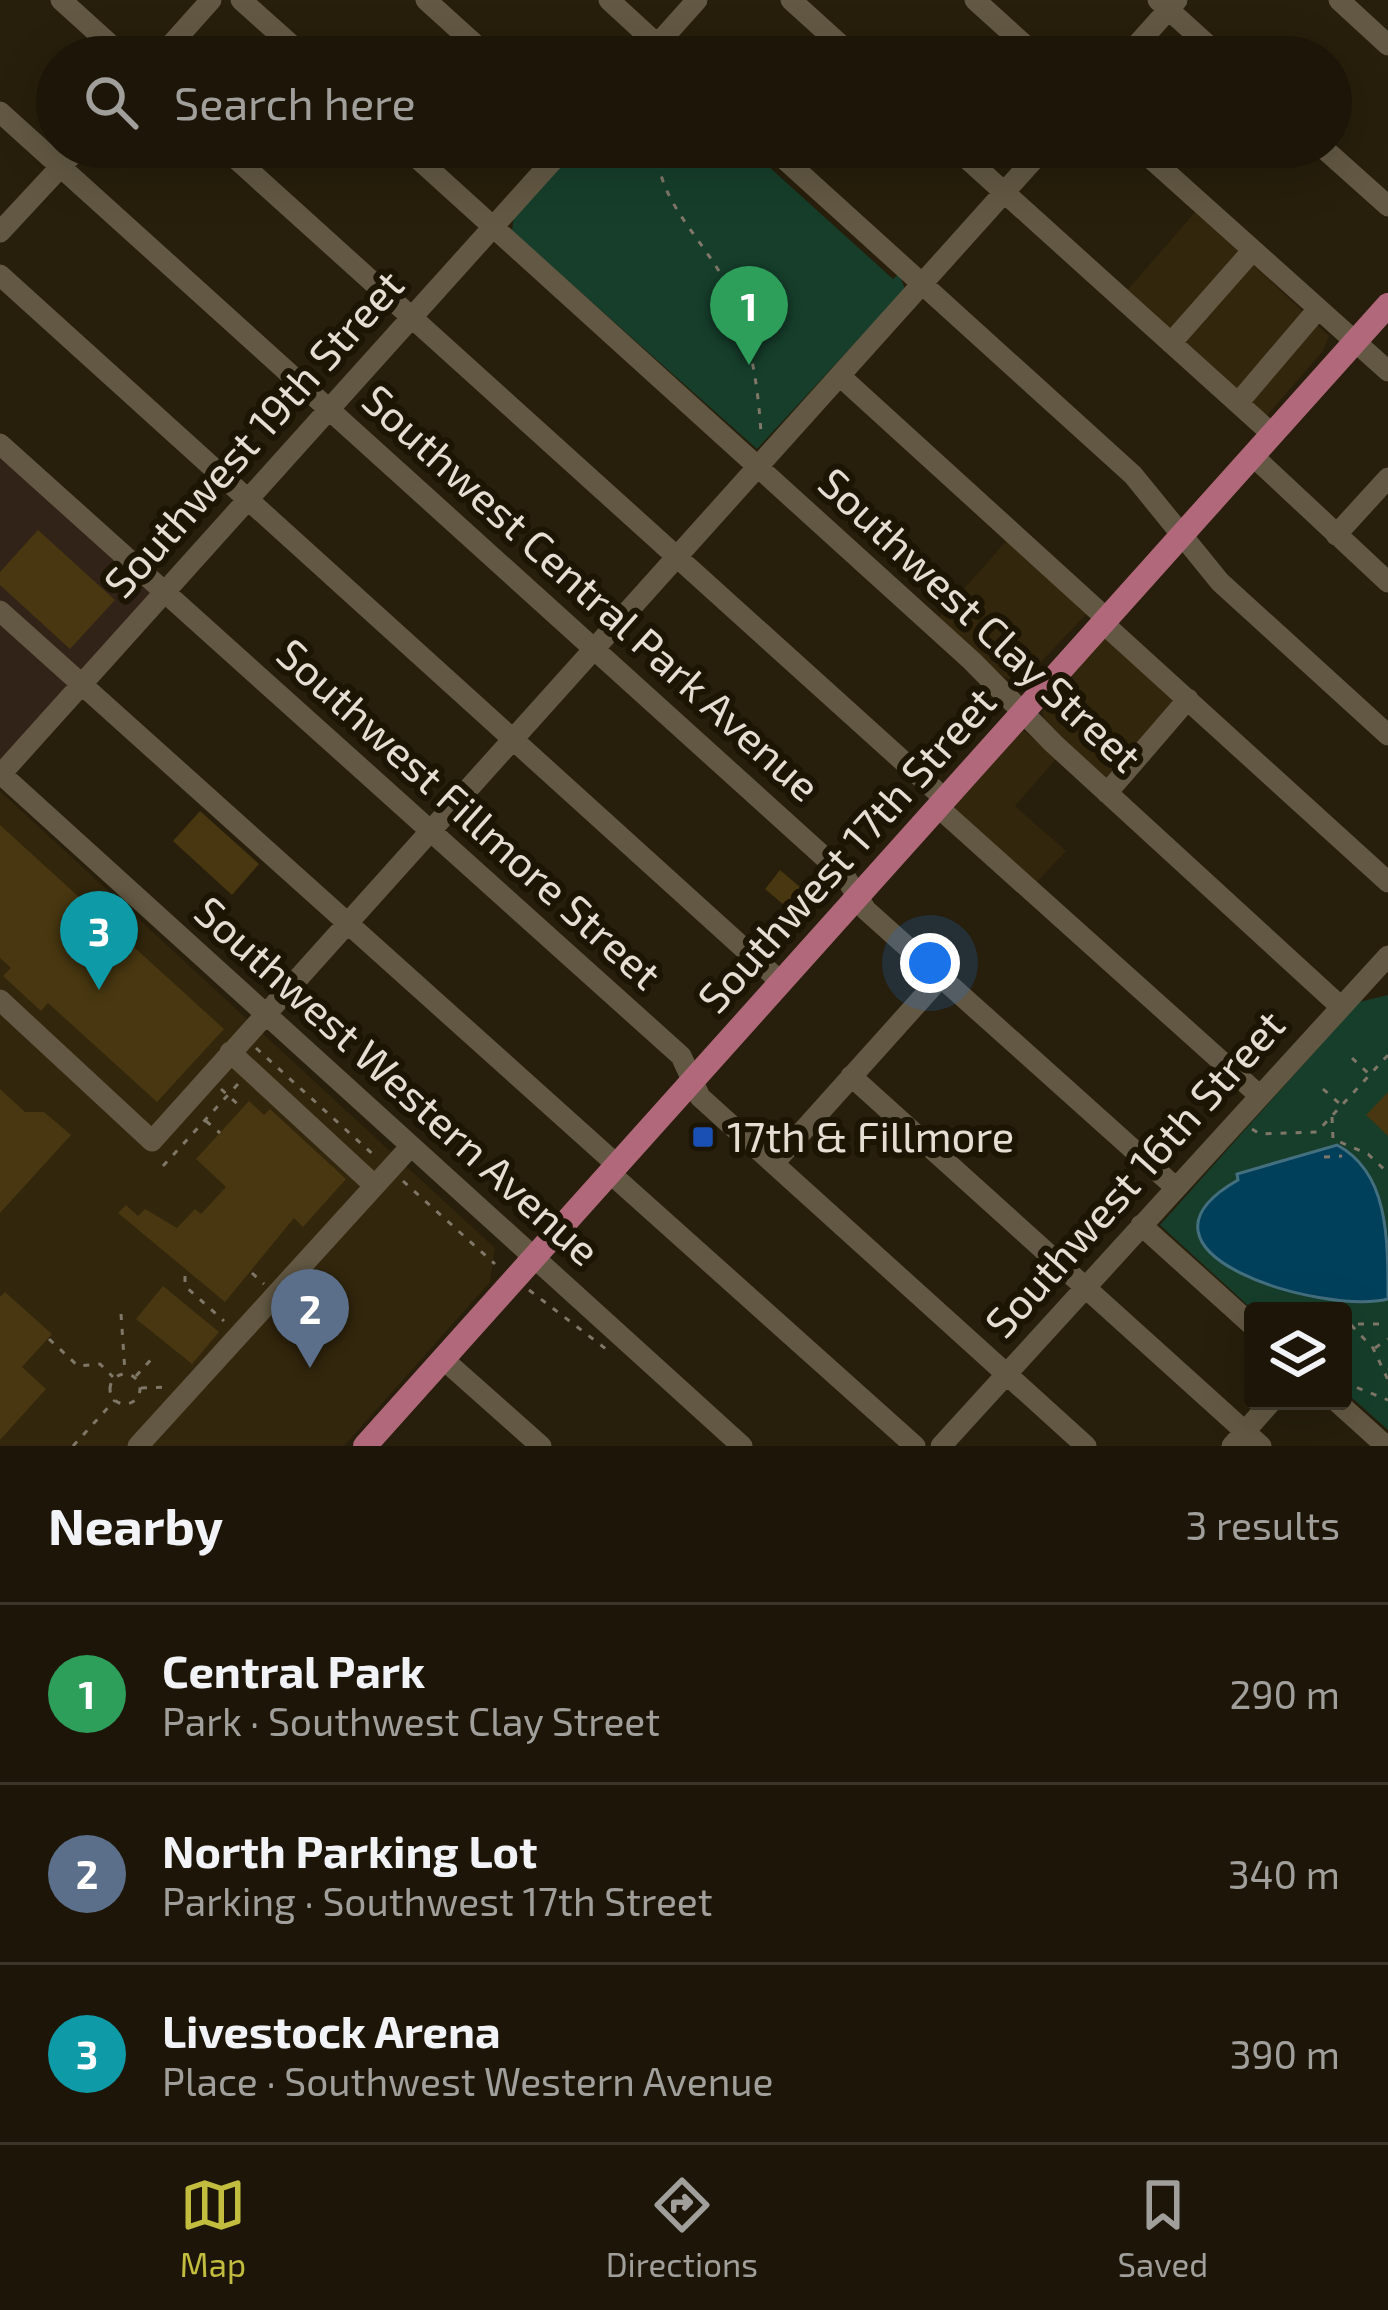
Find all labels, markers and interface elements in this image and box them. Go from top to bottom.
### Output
search box [36,36,1352,168]
icon: search [78,69,144,135]
text: Search here [174,75,416,129]
street label: Southwest 19th Street [93,259,413,606]
pin: 1 [710,266,788,365]
street label: Southwest Central Park Avenue [354,373,831,810]
street label: Southwest Clay Street [810,456,1153,781]
street label: Southwest Fillmore Street [268,627,673,998]
street label: Southwest 17th Street [686,676,1005,1022]
street label: Southwest Western Avenue [186,885,611,1274]
pin: 3 [60,891,138,990]
your location [900,933,960,993]
street label: Southwest 16th Street [974,999,1294,1346]
place label: 17th & Fillmore [727,1110,1014,1160]
marker: 17th & Fillmore [690,1124,716,1150]
pin: 2 [271,1269,349,1368]
map controls [1244,1302,1352,1410]
button: layers [1244,1302,1352,1410]
text: Nearby [48,1494,223,1555]
text: 3 results [1186,1501,1340,1548]
text: Central Park [162,1643,425,1697]
text: 1 [79,1670,95,1717]
text: 290 m [1229,1670,1340,1717]
text: Park · Southwest Clay Street [162,1697,660,1744]
text: North Parking Lot [162,1823,537,1877]
text: 2 [76,1850,98,1897]
text: 340 m [1228,1850,1340,1897]
text: Parking · Southwest 17th Street [162,1877,713,1924]
text: Livestock Arena [162,2003,501,2057]
text: 3 [76,2030,98,2077]
text: 390 m [1230,2030,1340,2077]
text: Place · Southwest Western Avenue [162,2057,773,2104]
tab: Map [180,2172,246,2284]
tab: Directions [606,2172,758,2284]
tab: Saved [1118,2172,1208,2284]

